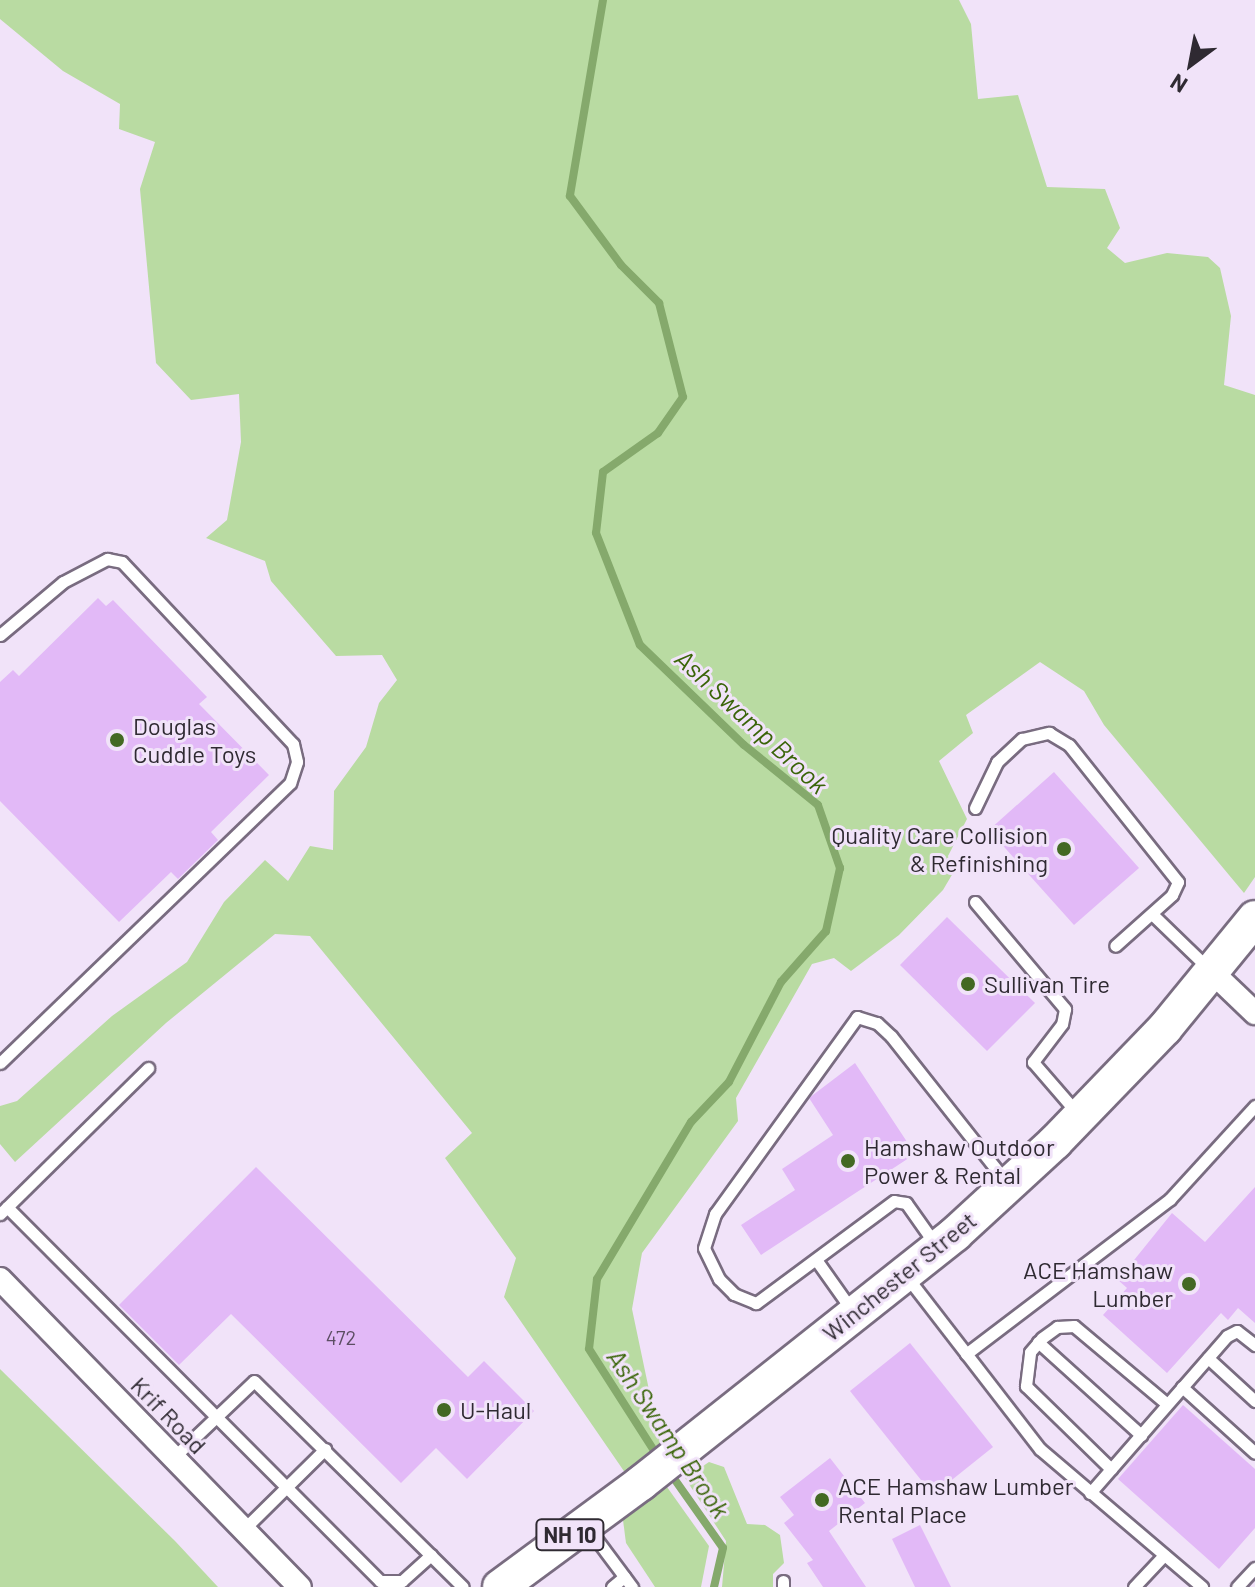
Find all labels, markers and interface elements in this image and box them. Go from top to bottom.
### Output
north arrow [1151,24,1231,104]
text: N [1165,69,1191,99]
water label: Ash Swamp Brook [669,642,835,800]
place label: Douglas Cuddle Toys [133,712,256,768]
marker: Douglas Cuddle Toys [108,731,126,749]
place label: Quality Care Collision & Refinishing [831,821,1048,877]
marker: Quality Care Collision & Refinishing [1055,840,1073,858]
place label: Sullivan Tire [984,970,1110,998]
marker: Sullivan Tire [959,975,977,993]
place label: Hamshaw Outdoor Power & Rental [864,1133,1055,1189]
marker: Hamshaw Outdoor Power & Rental [839,1152,857,1170]
street label: Winchester Street [816,1205,982,1347]
place label: ACE Hamshaw Lumber [1023,1256,1173,1312]
marker: ACE Hamshaw Lumber [1180,1275,1198,1293]
house number: 472 [326,1325,356,1349]
water label: Ash Swamp Brook [601,1343,737,1523]
street label: Krif Road [125,1370,213,1460]
place label: U-Haul [460,1396,531,1424]
marker: U-Haul [435,1401,453,1419]
place label: ACE Hamshaw Lumber Rental Place [838,1472,1073,1528]
marker: ACE Hamshaw Lumber Rental Place [813,1491,831,1509]
road number: NH 10 [534,1517,606,1553]

